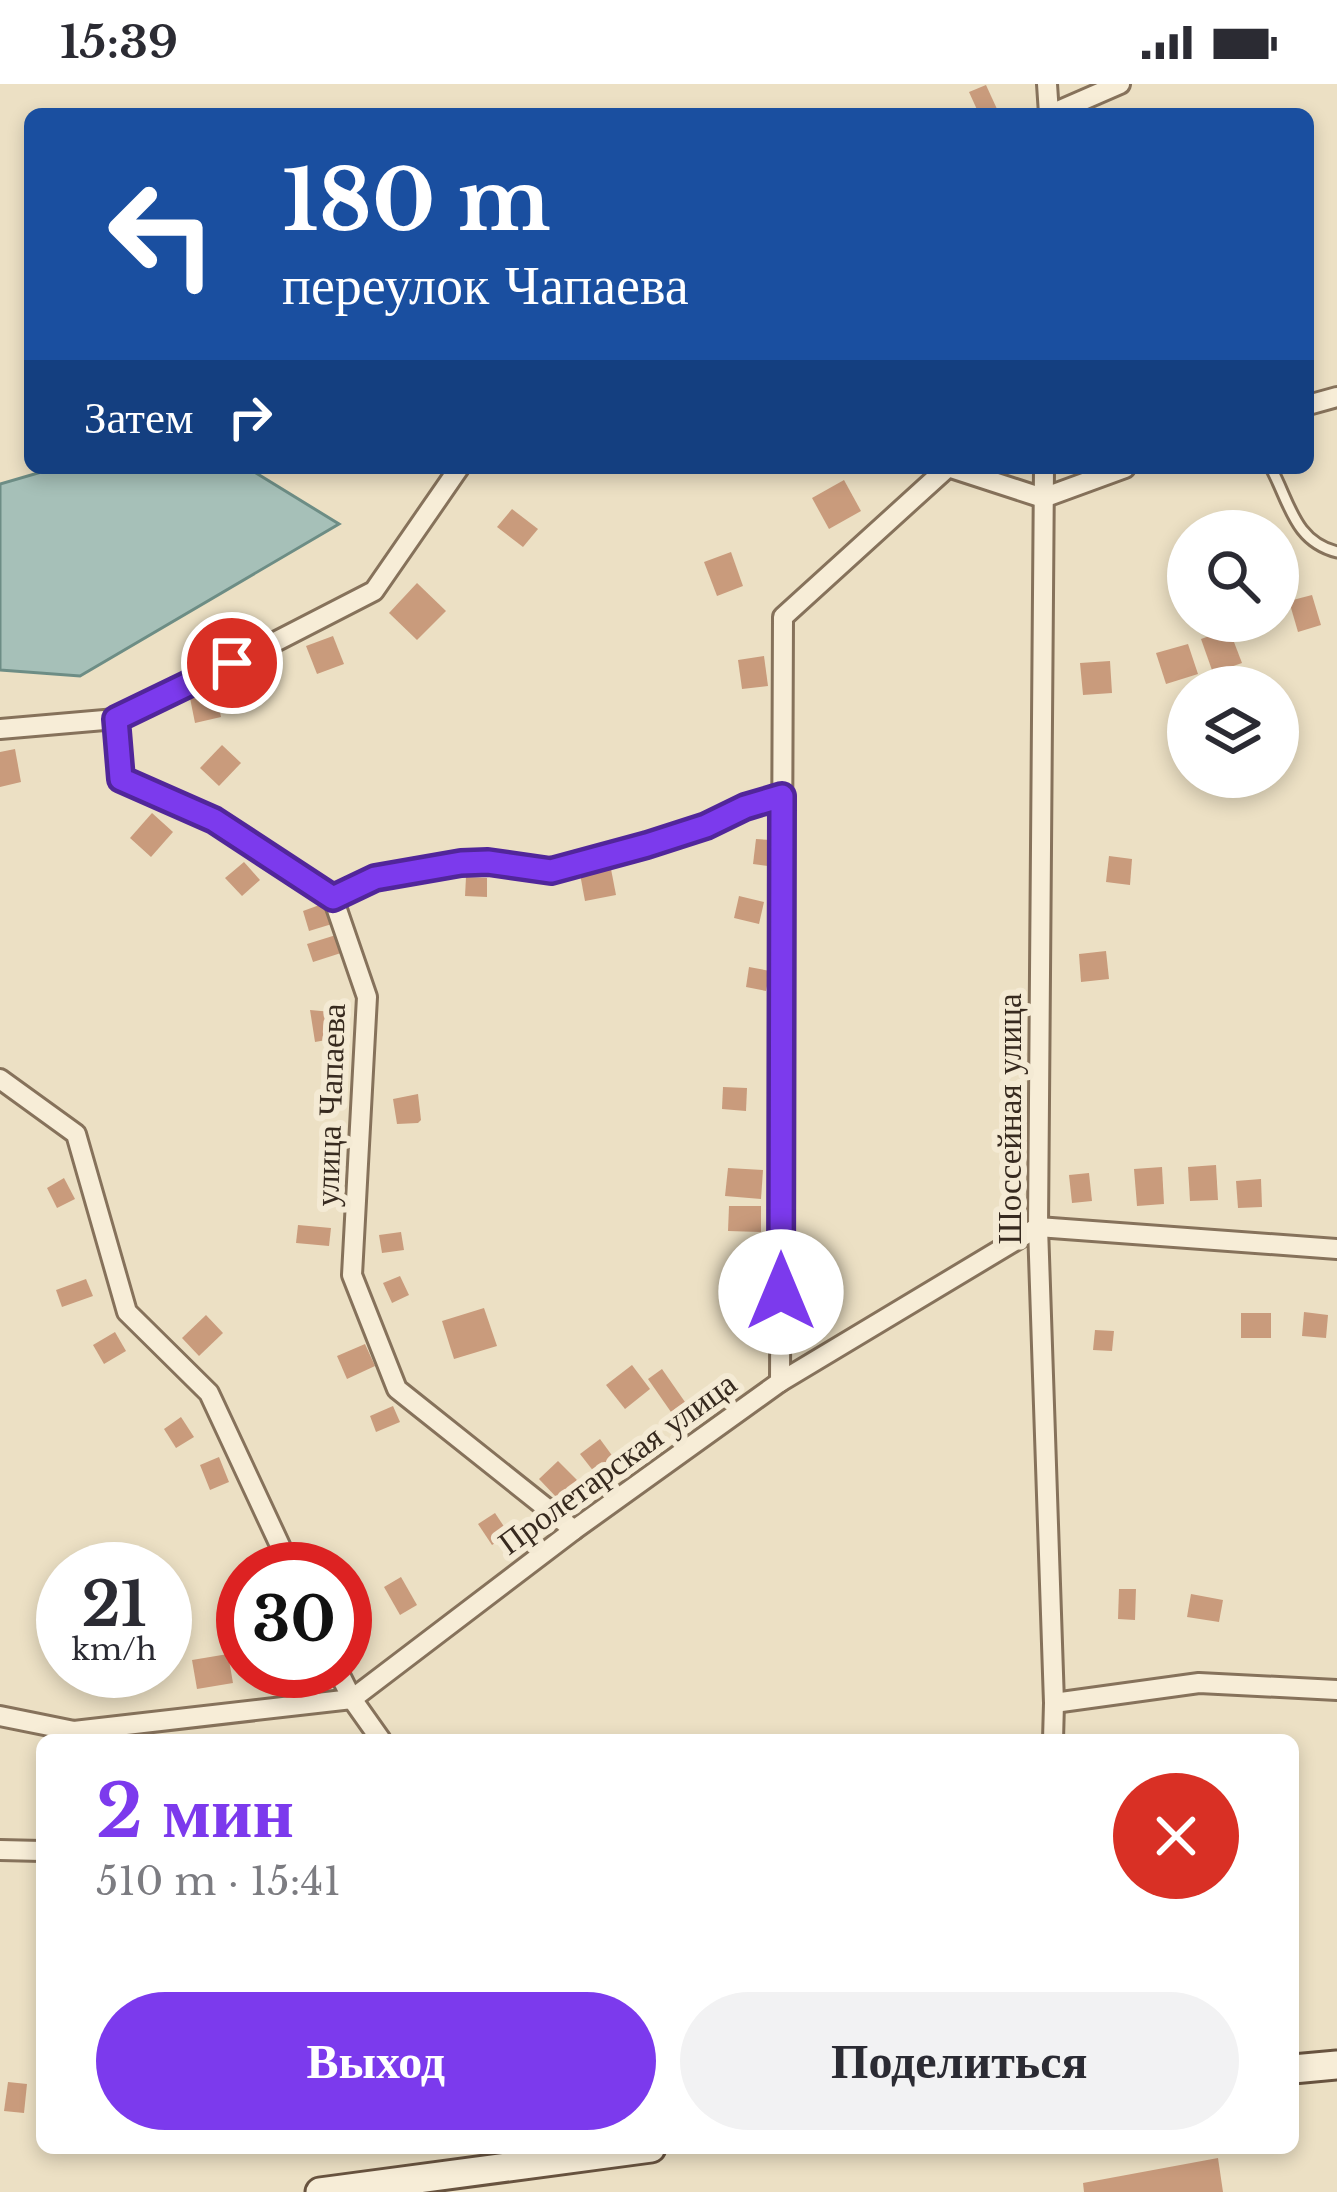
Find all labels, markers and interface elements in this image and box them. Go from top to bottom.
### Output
text: 15:39 [60,14,178,70]
text: 180 m [282,149,551,253]
icon: left [84,156,240,312]
text: переулок Чапаева [282,252,689,319]
icon: right [217,384,283,450]
text: Затем [84,389,193,445]
map controls [1167,510,1299,798]
button: search [1167,510,1299,642]
pin [181,612,283,714]
icon: arrive [199,630,265,696]
button: layers [1167,666,1299,798]
street label: Шоссейная улица [989,993,1030,1245]
street label: улица Чапаева [306,1002,354,1207]
position arrow [718,1229,844,1355]
street label: Пролетарская улица [490,1363,744,1563]
speed limit sign: 30 [216,1542,372,1698]
text: 21 [81,1568,147,1642]
text: km/h [71,1631,157,1668]
text: 2 мин [96,1767,294,1856]
button: close [1113,1773,1239,1899]
text: 510 m · 15:41 [96,1857,341,1906]
button: Выход [96,1992,656,2130]
button: Поделиться [680,1992,1239,2130]

